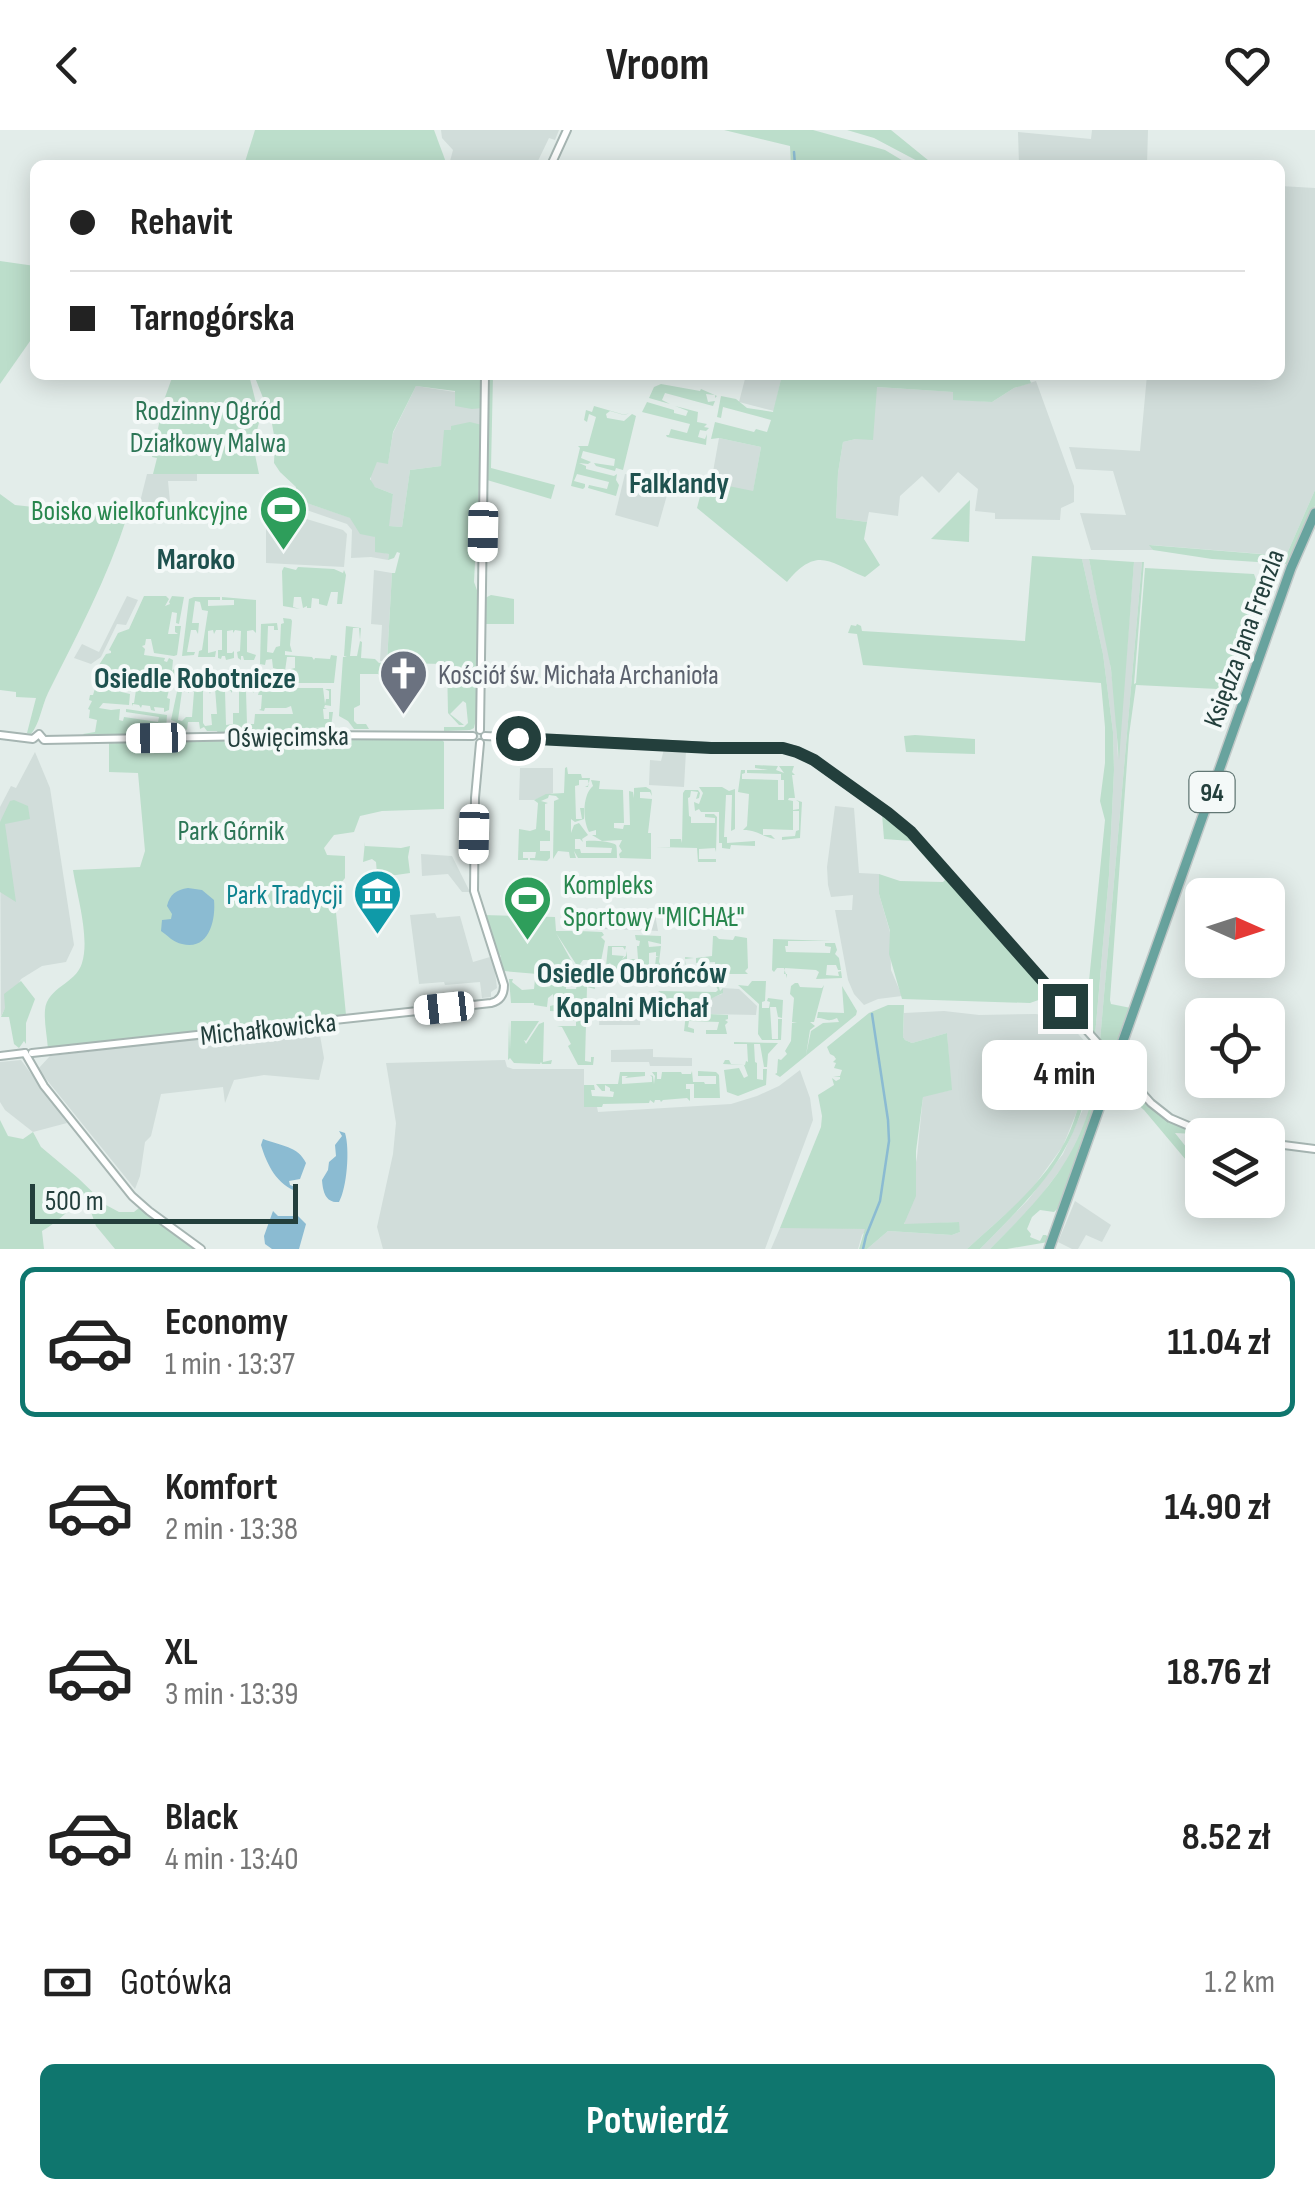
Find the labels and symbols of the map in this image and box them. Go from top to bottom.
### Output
park label: Rodzinny Ogród Działkowy Malwa [130,395,286,460]
district label: Falklandy [629,466,729,502]
sports icon: Boisko wielkofunkcyjne [257,484,309,552]
place label: Boisko wielkofunkcyjne [31,495,248,528]
car [467,502,499,562]
district label: Maroko [157,542,235,578]
street label: Księdza Jana Frenzla [1197,545,1292,732]
church icon: Kościół św. Michała Archanioła [377,648,429,716]
place label: Kościół św. Michała Archanioła [438,659,719,692]
district label: Osiedle Robotnicze [94,661,296,697]
route start [496,716,541,761]
street label: Oświęcimska [227,720,349,755]
car [126,722,186,754]
road number: 94 [1190,772,1234,812]
car [458,804,490,864]
park label: Park Górnik [178,815,285,848]
museum icon: Park Tradycji [352,868,404,936]
place label: Kompleks Sportowy "MICHAŁ" [563,869,745,934]
sports icon: Kompleks Sportowy "MICHAŁ" [502,874,554,942]
north arrow [1185,878,1285,978]
place label: Park Tradycji [226,879,343,912]
district label: Osiedle Obrońców Kopalni Michał [537,956,727,1026]
route end [1043,984,1088,1029]
car [413,990,475,1026]
street label: Michałkowicka [199,1006,338,1053]
callout: 4 min [982,1041,1148,1111]
scale bar [30,1179,298,1224]

